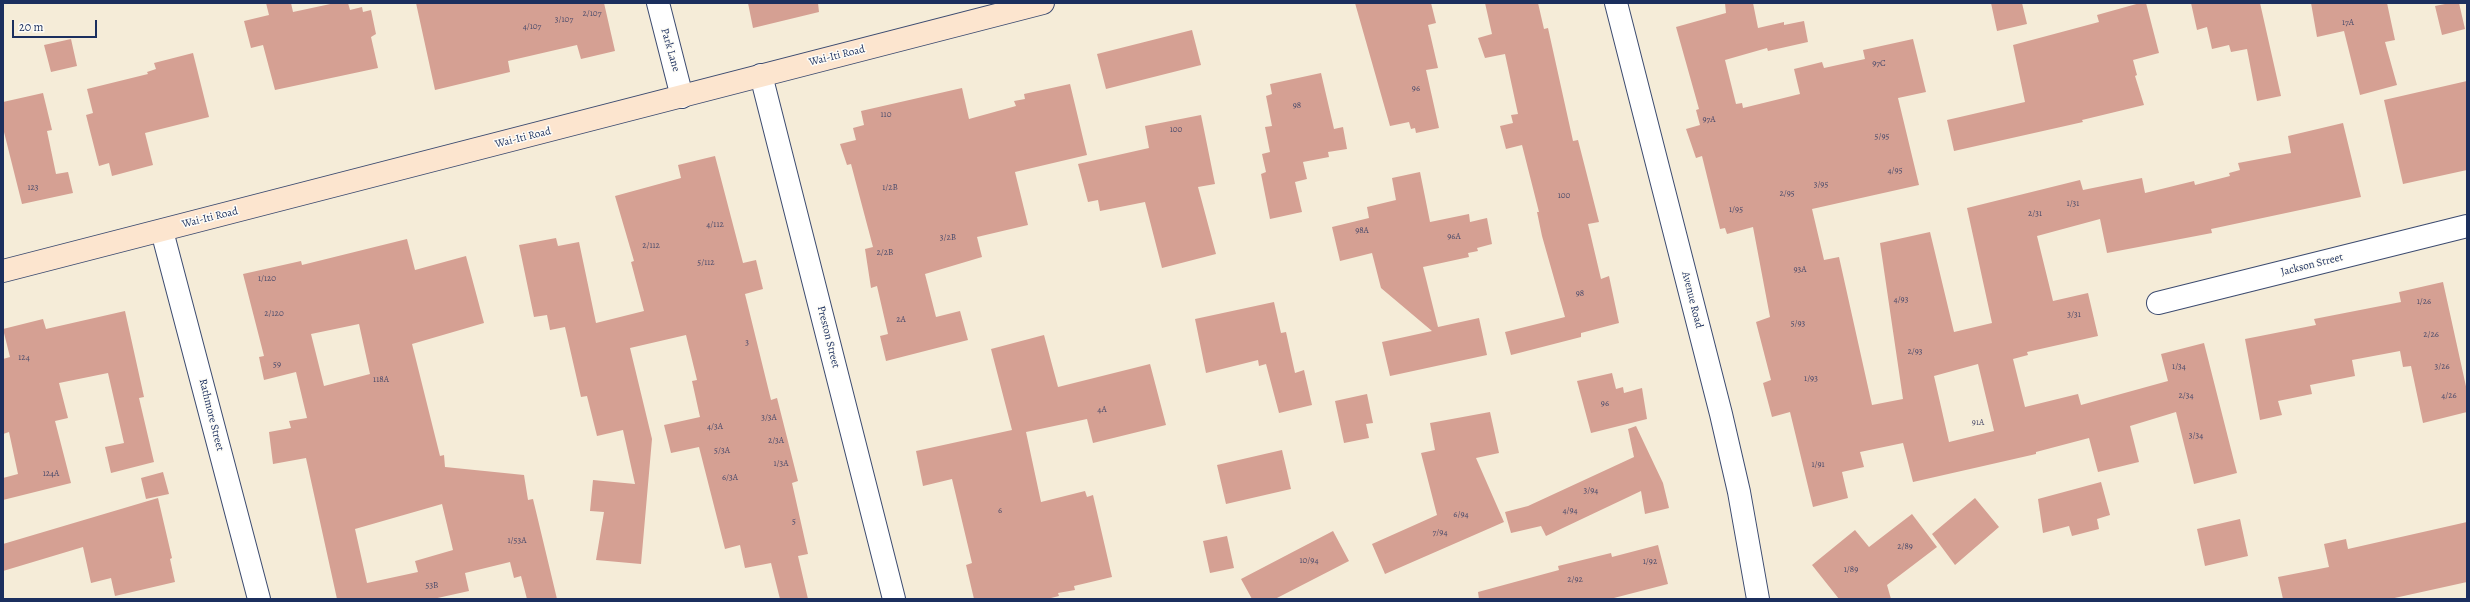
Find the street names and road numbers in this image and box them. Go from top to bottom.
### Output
street label: Park Lane [658,27,682,73]
street label: Wai-Iti Road [808,43,866,69]
street label: Wai-Iti Road [494,125,552,151]
street label: Wai-Iti Road [181,205,239,231]
street label: Jackson Street [2280,251,2344,279]
street label: Avenue Road [1679,270,1705,330]
street label: Preston Street [814,304,842,370]
street label: Rathmore Street [196,377,226,453]

